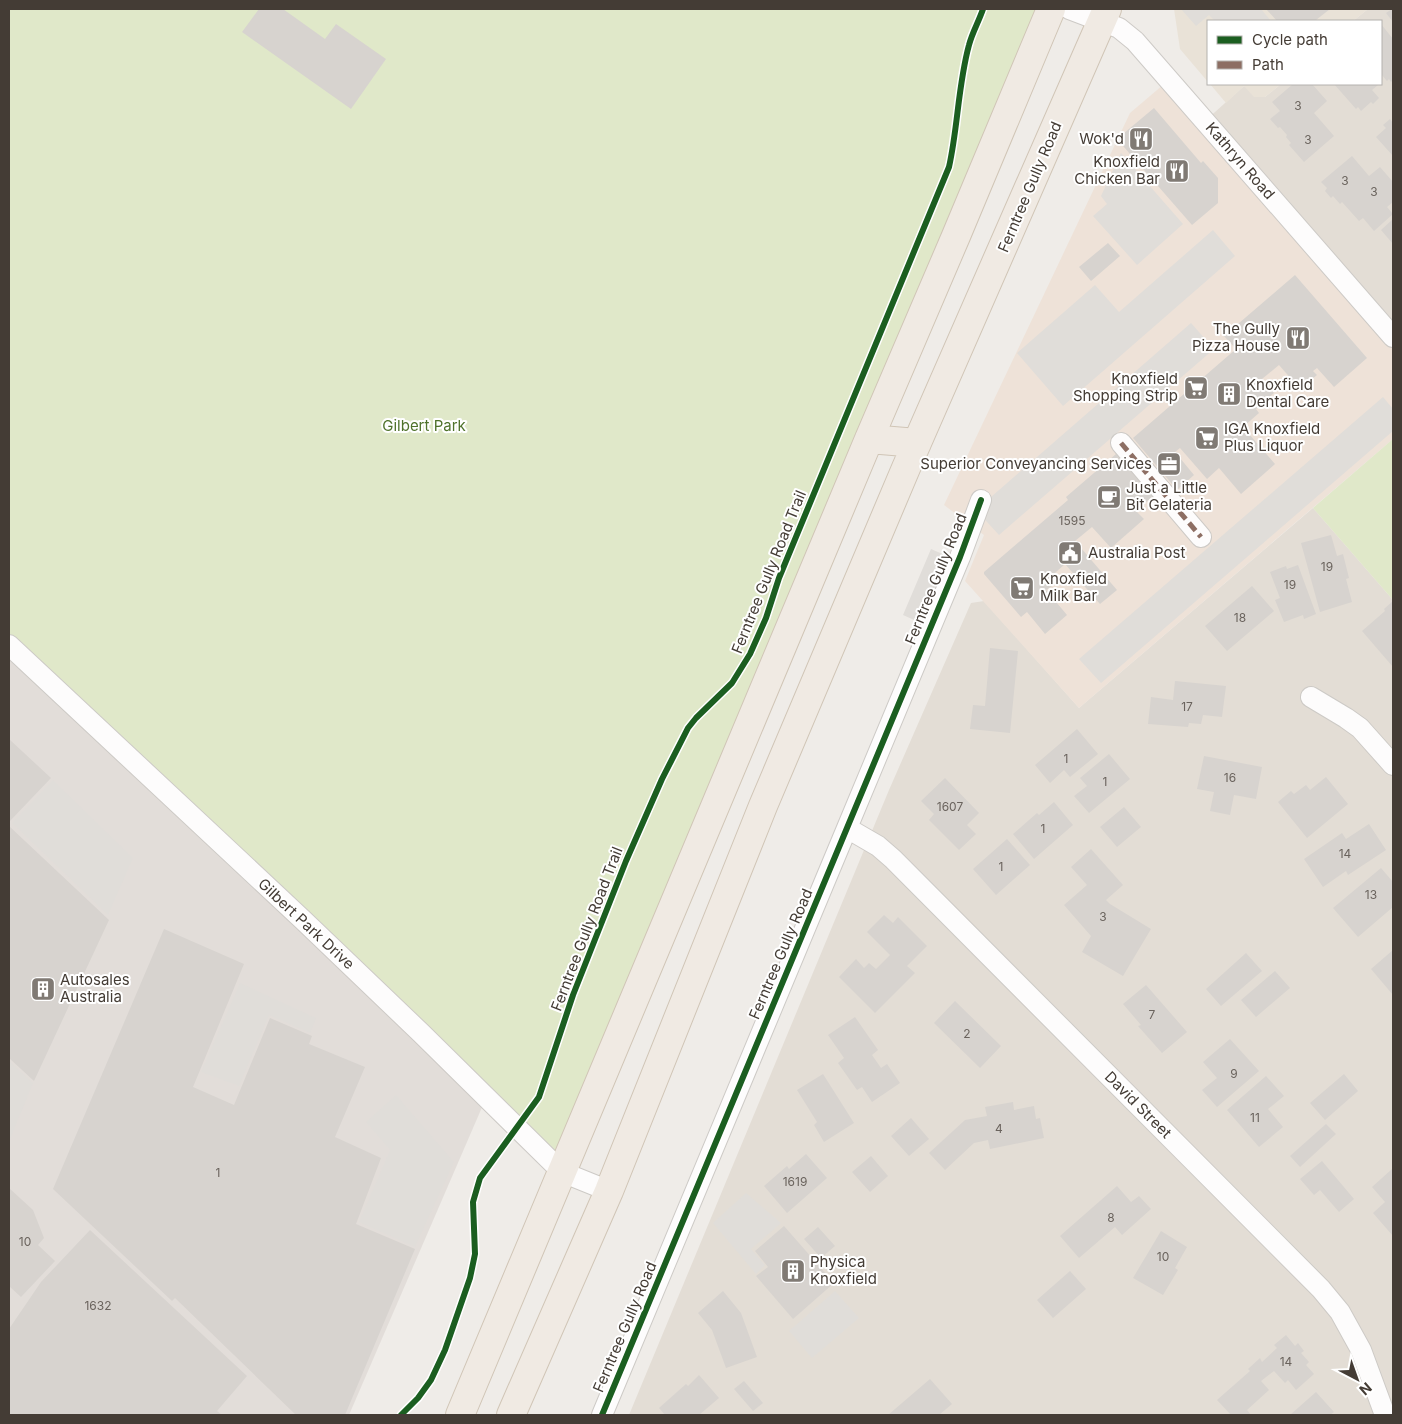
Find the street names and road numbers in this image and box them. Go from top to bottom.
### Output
street label: Kathryn Road [1202,118,1279,203]
street label: Ferntree Gully Road [993,119,1066,255]
street label: Ferntree Gully Road Trail [727,487,810,656]
street label: Ferntree Gully Road [901,510,971,647]
street label: Ferntree Gully Road Trail [546,844,627,1014]
street label: Gilbert Park Drive [254,874,359,973]
street label: Ferntree Gully Road [744,886,817,1022]
street label: David Street [1101,1067,1176,1142]
street label: Ferntree Gully Road [588,1259,661,1395]

